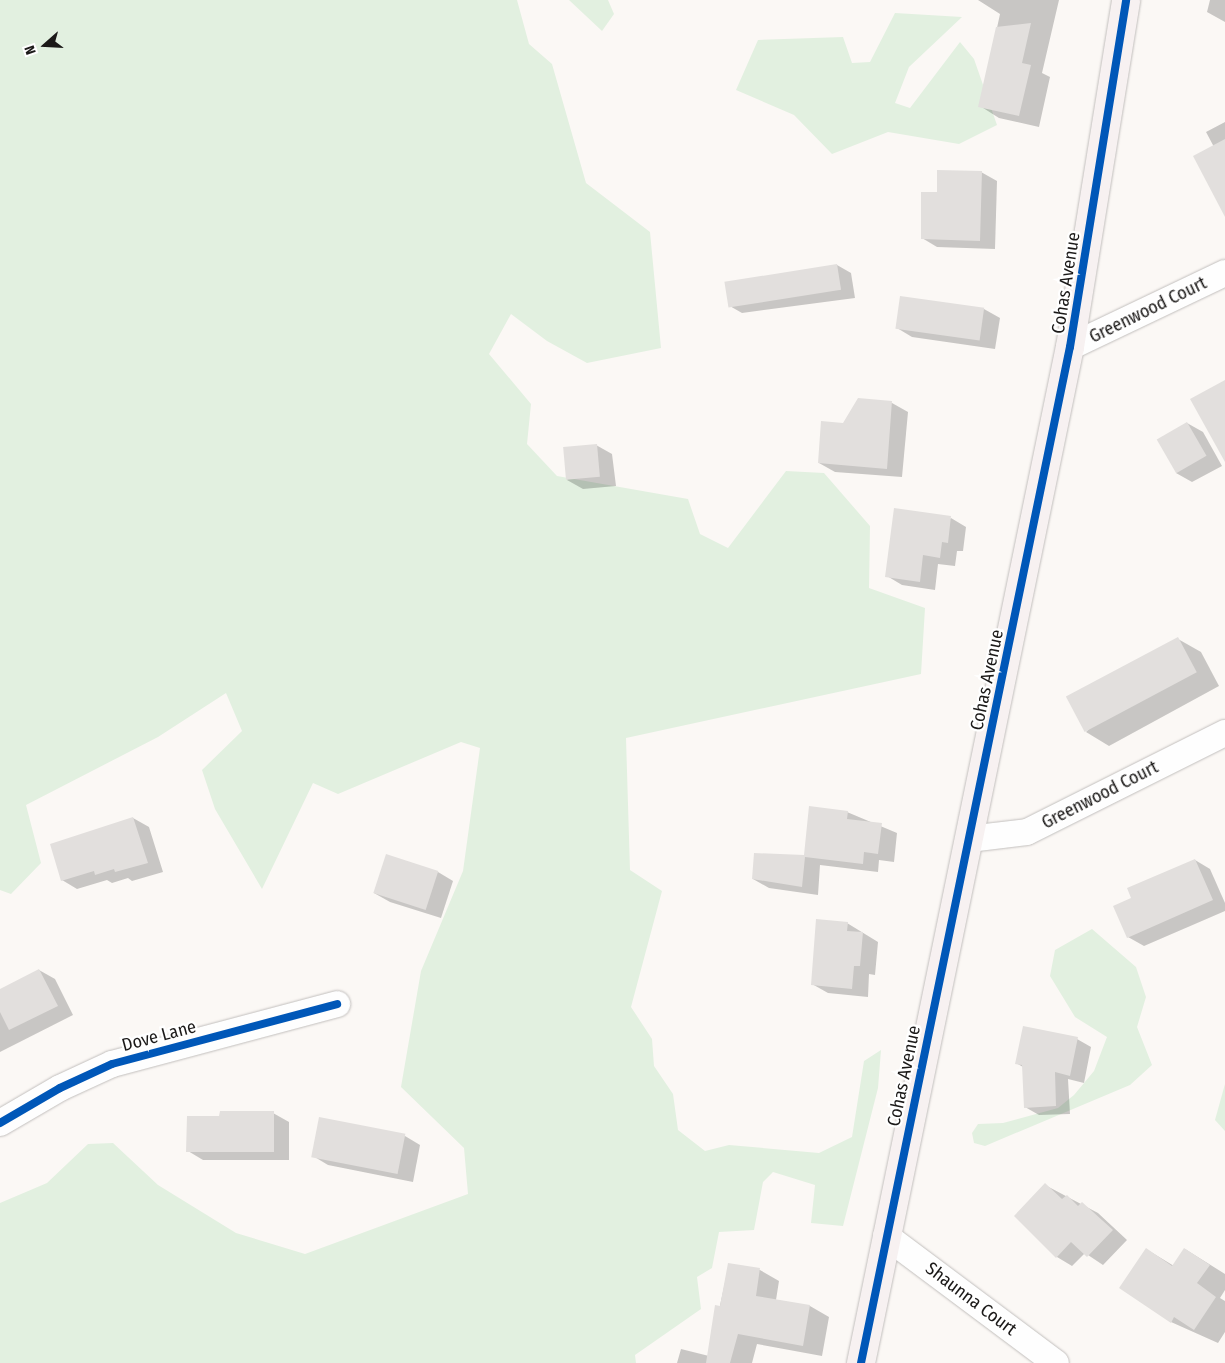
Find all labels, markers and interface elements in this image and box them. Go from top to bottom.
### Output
north arrow [20,20,70,70]
text: N [21,43,40,57]
street label: Cohas Avenue [1047,231,1085,335]
street label: Greenwood Court [1086,272,1210,348]
street label: Cohas Avenue [966,628,1008,732]
street label: Greenwood Court [1038,756,1162,834]
street label: Dove Lane [120,1016,198,1056]
street label: Cohas Avenue [883,1024,925,1128]
street label: Shaunna Court [921,1258,1021,1340]

